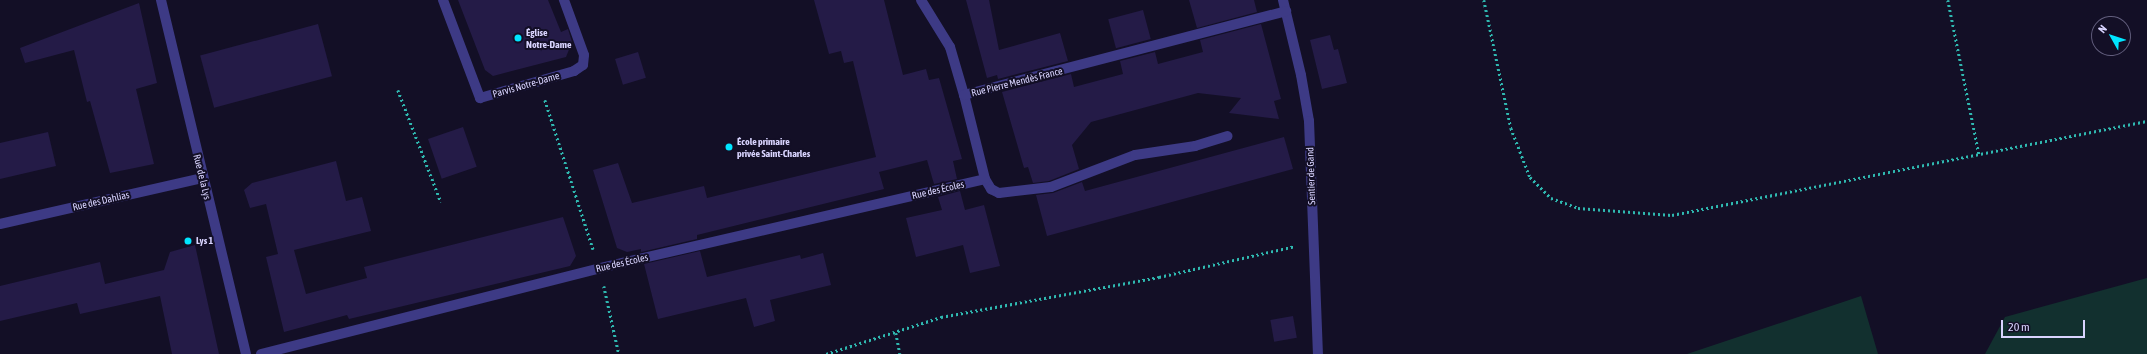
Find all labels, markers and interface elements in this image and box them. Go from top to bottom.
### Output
north arrow [2091,16,2131,56]
text: N [2096,23,2109,35]
place label: Église Notre-Dame [526,26,571,50]
marker: Église Notre-Dame [513,33,523,43]
street label: Rue Pierre Mendès France [970,65,1064,99]
street label: Parvis Notre-Dame [491,70,561,100]
place label: École primaire privée Saint-Charles [737,135,810,158]
marker: École primaire privée Saint-Charles [724,142,734,152]
street label: Sentier de Gand [1304,147,1318,205]
street label: Rue de la Lys [191,153,213,201]
street label: Rue des Écoles [911,178,965,202]
street label: Rue des Dahlias [71,189,131,213]
place label: Lys 1 [196,235,213,247]
marker: Lys 1 [183,236,193,246]
street label: Rue des Écoles [595,251,649,275]
scale bar [2003,312,2087,338]
text: 20 m [2008,320,2030,334]

